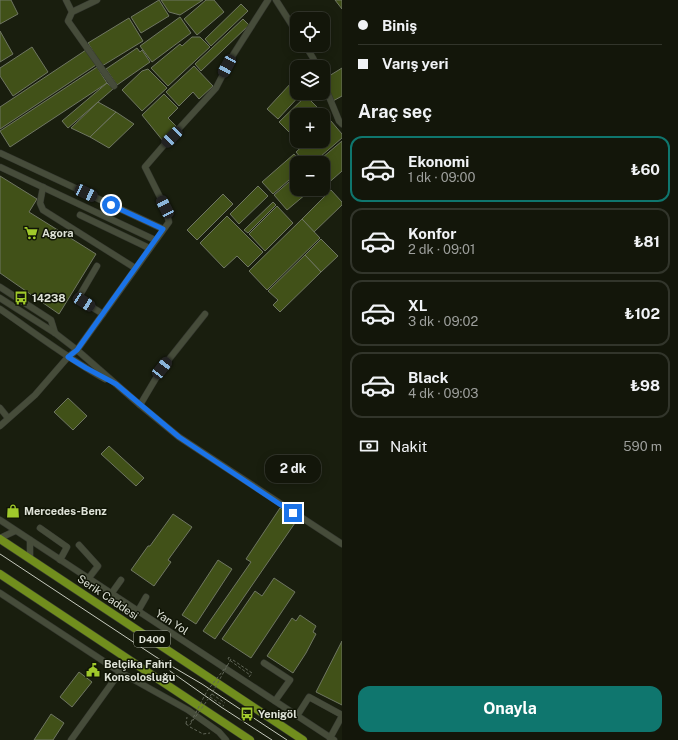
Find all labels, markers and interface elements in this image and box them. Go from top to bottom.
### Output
map controls [290,12,330,196]
button: locate [290,12,330,52]
text: Biniş [382,17,417,34]
car [216,53,238,79]
text: Varış yeri [382,55,449,72]
button: layers [290,60,330,100]
text: Araç seç [358,101,432,122]
button: + [290,108,330,148]
car [159,124,185,150]
icon: car [360,151,396,187]
text: Ekonomi [408,153,469,170]
button: − [290,156,330,196]
text: ₺60 [631,161,660,178]
text: 1 dk · 09:00 [408,170,475,185]
car [73,182,99,204]
car [154,194,176,220]
route start [102,196,120,214]
icon: car [360,223,396,259]
supermarket icon: Agora [23,225,39,241]
text: Konfor [408,225,456,242]
place label: Agora [42,227,74,239]
text: ₺81 [634,233,660,250]
text: 2 dk · 09:01 [408,242,475,257]
bus stop icon: 14238 [13,290,29,306]
car [71,290,97,314]
place label: 14238 [32,292,66,304]
icon: car [360,295,396,331]
text: XL [408,297,427,314]
text: ₺102 [625,305,660,322]
text: 3 dk · 09:02 [408,314,478,329]
car [150,355,174,381]
icon: car [360,367,396,403]
text: Black [408,369,448,386]
text: ₺98 [630,377,660,394]
text: 4 dk · 09:03 [408,386,479,401]
icon: cash [358,435,380,457]
text: Nakit [390,438,427,455]
text: 590 m [623,439,662,454]
callout: 2 dk [265,455,321,483]
text: 2 dk [280,461,306,476]
shop icon: Mercedes-Benz [5,503,21,519]
route end [284,504,302,522]
place label: Mercedes-Benz [24,505,107,517]
street label: Serik Caddesi [75,572,141,622]
street label: Yan Yol [153,607,191,637]
road number: D400 [134,631,170,647]
place label: Belçika Fahri Konsolosluğu [104,658,175,683]
public building icon: Belçika Fahri Konsolosluğu [85,662,101,678]
button: Onayla [358,686,662,732]
bus stop icon: Yenigöl [239,706,255,722]
place label: Yenigöl [258,708,297,720]

